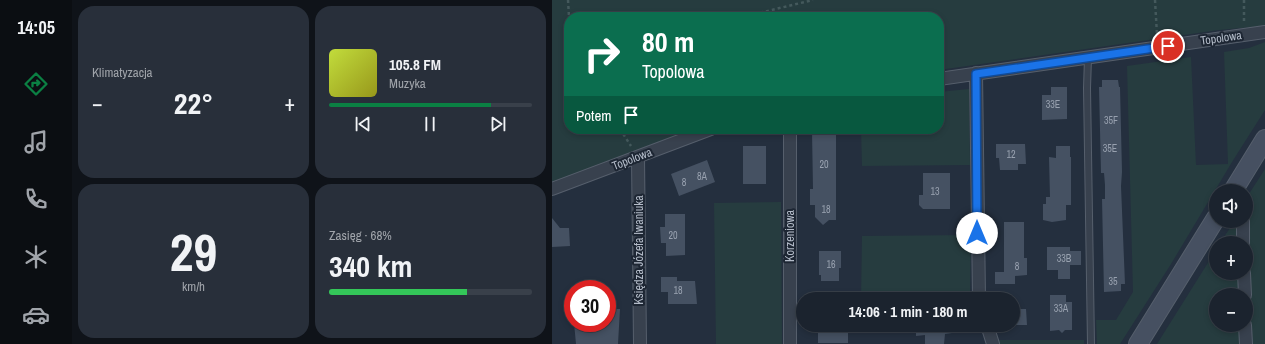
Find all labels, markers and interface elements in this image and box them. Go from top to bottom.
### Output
text: 14:05 [17,15,55,40]
text: 80 m [642,23,694,61]
street label: Topolowa [1199,27,1243,49]
icon: right [576,28,628,80]
pin [1151,29,1185,63]
icon: arrive [1157,35,1179,57]
text: 105.8 FM [389,54,441,75]
text: Topolowa [642,59,704,84]
text: Klimatyzacja [92,64,152,81]
icon: directions [22,70,50,98]
text: Muzyka [389,75,426,92]
text: 22° [174,83,213,123]
text: − [92,88,103,118]
text: + [284,88,295,118]
house number: 33E [1046,98,1060,111]
icon: arrive [620,104,642,126]
text: Potem [576,105,612,126]
icon: previous [352,113,374,135]
icon: pause [419,113,441,135]
icon: next [487,113,509,135]
house number: 35F [1104,114,1118,127]
icon: music [22,128,50,156]
house number: 35E [1103,142,1117,155]
street label: Topolowa [610,144,655,174]
house number: 12 [1006,148,1016,161]
house number: 20 [819,158,829,171]
house number: 8A [697,170,708,183]
house number: 8 [682,176,687,189]
map controls [1209,184,1253,332]
button: sound [1209,184,1253,228]
icon: phone [22,185,50,213]
house number: 13 [930,185,940,198]
street label: Księdza Józefa Iwaniuka [631,195,647,305]
house number: 18 [821,203,831,216]
street label: Korzeniowa [782,209,798,262]
position arrow [956,212,998,254]
text: 29 [170,217,217,287]
text: Zasięg · 68% [329,227,392,244]
house number: 20 [668,229,678,242]
button: + [1209,236,1253,280]
icon: climate [22,243,50,271]
text: 340 km [329,246,412,286]
house number: 33B [1057,252,1072,265]
house number: 16 [826,258,836,271]
house number: 8 [1015,260,1020,273]
house number: 35 [1108,275,1118,288]
text: km/h [182,278,205,295]
speed limit sign: 30 [564,280,616,332]
house number: 18 [673,284,683,297]
button: − [1209,288,1253,332]
icon: car [22,301,50,329]
text: 14:06 · 1 min · 180 m [849,301,967,322]
house number: 33A [1054,302,1069,315]

